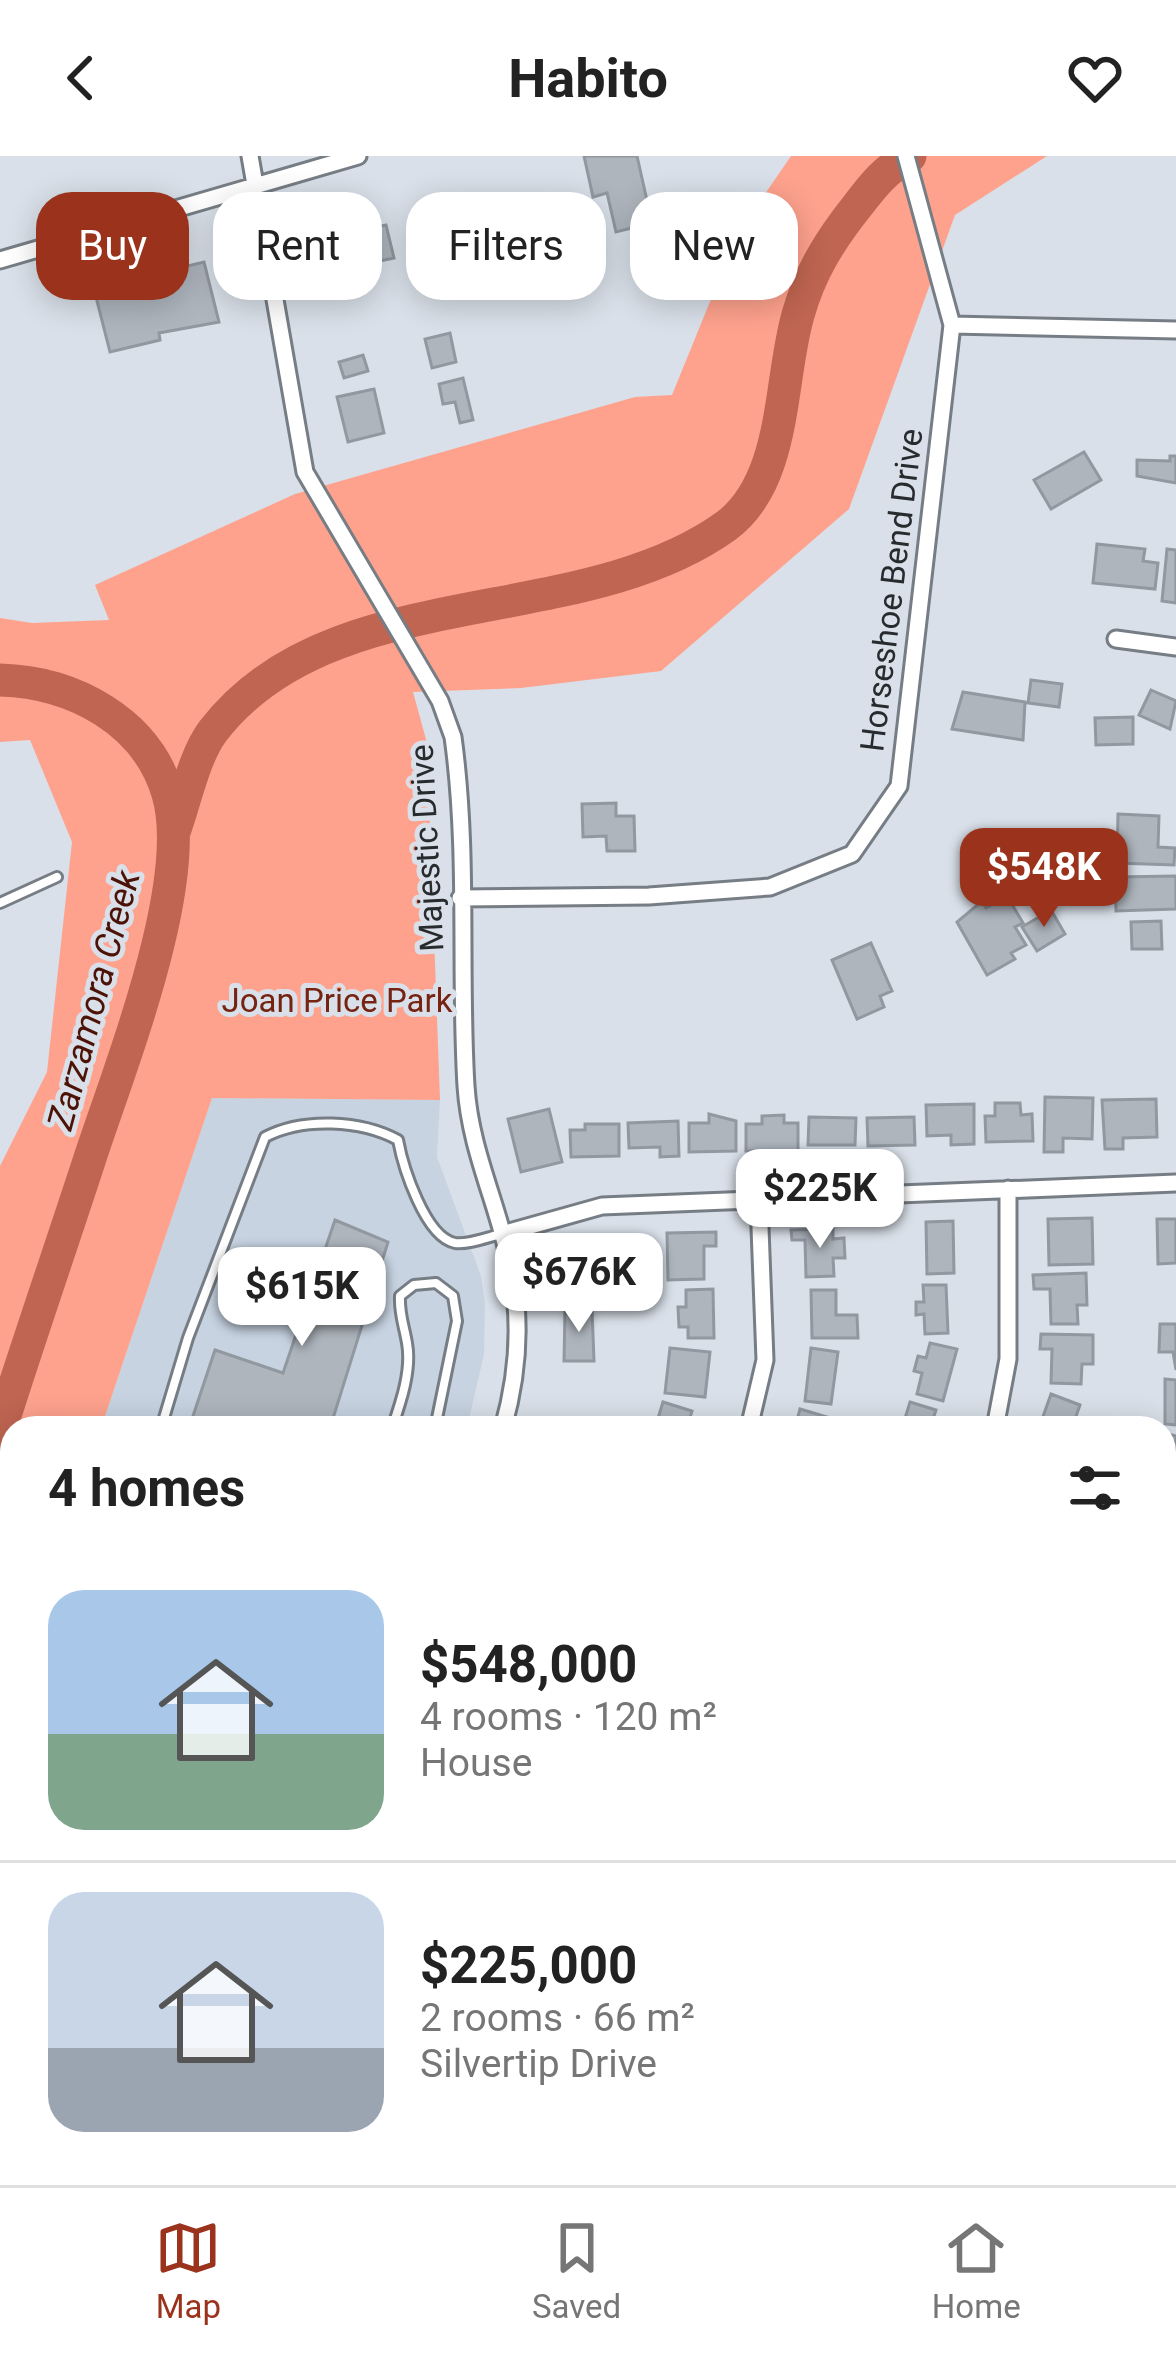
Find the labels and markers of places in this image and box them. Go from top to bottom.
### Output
pin: $548K [960,828,1128,930]
pin: $225K [736,1149,904,1251]
pin: $676K [495,1233,663,1335]
pin: $615K [218,1247,386,1349]

